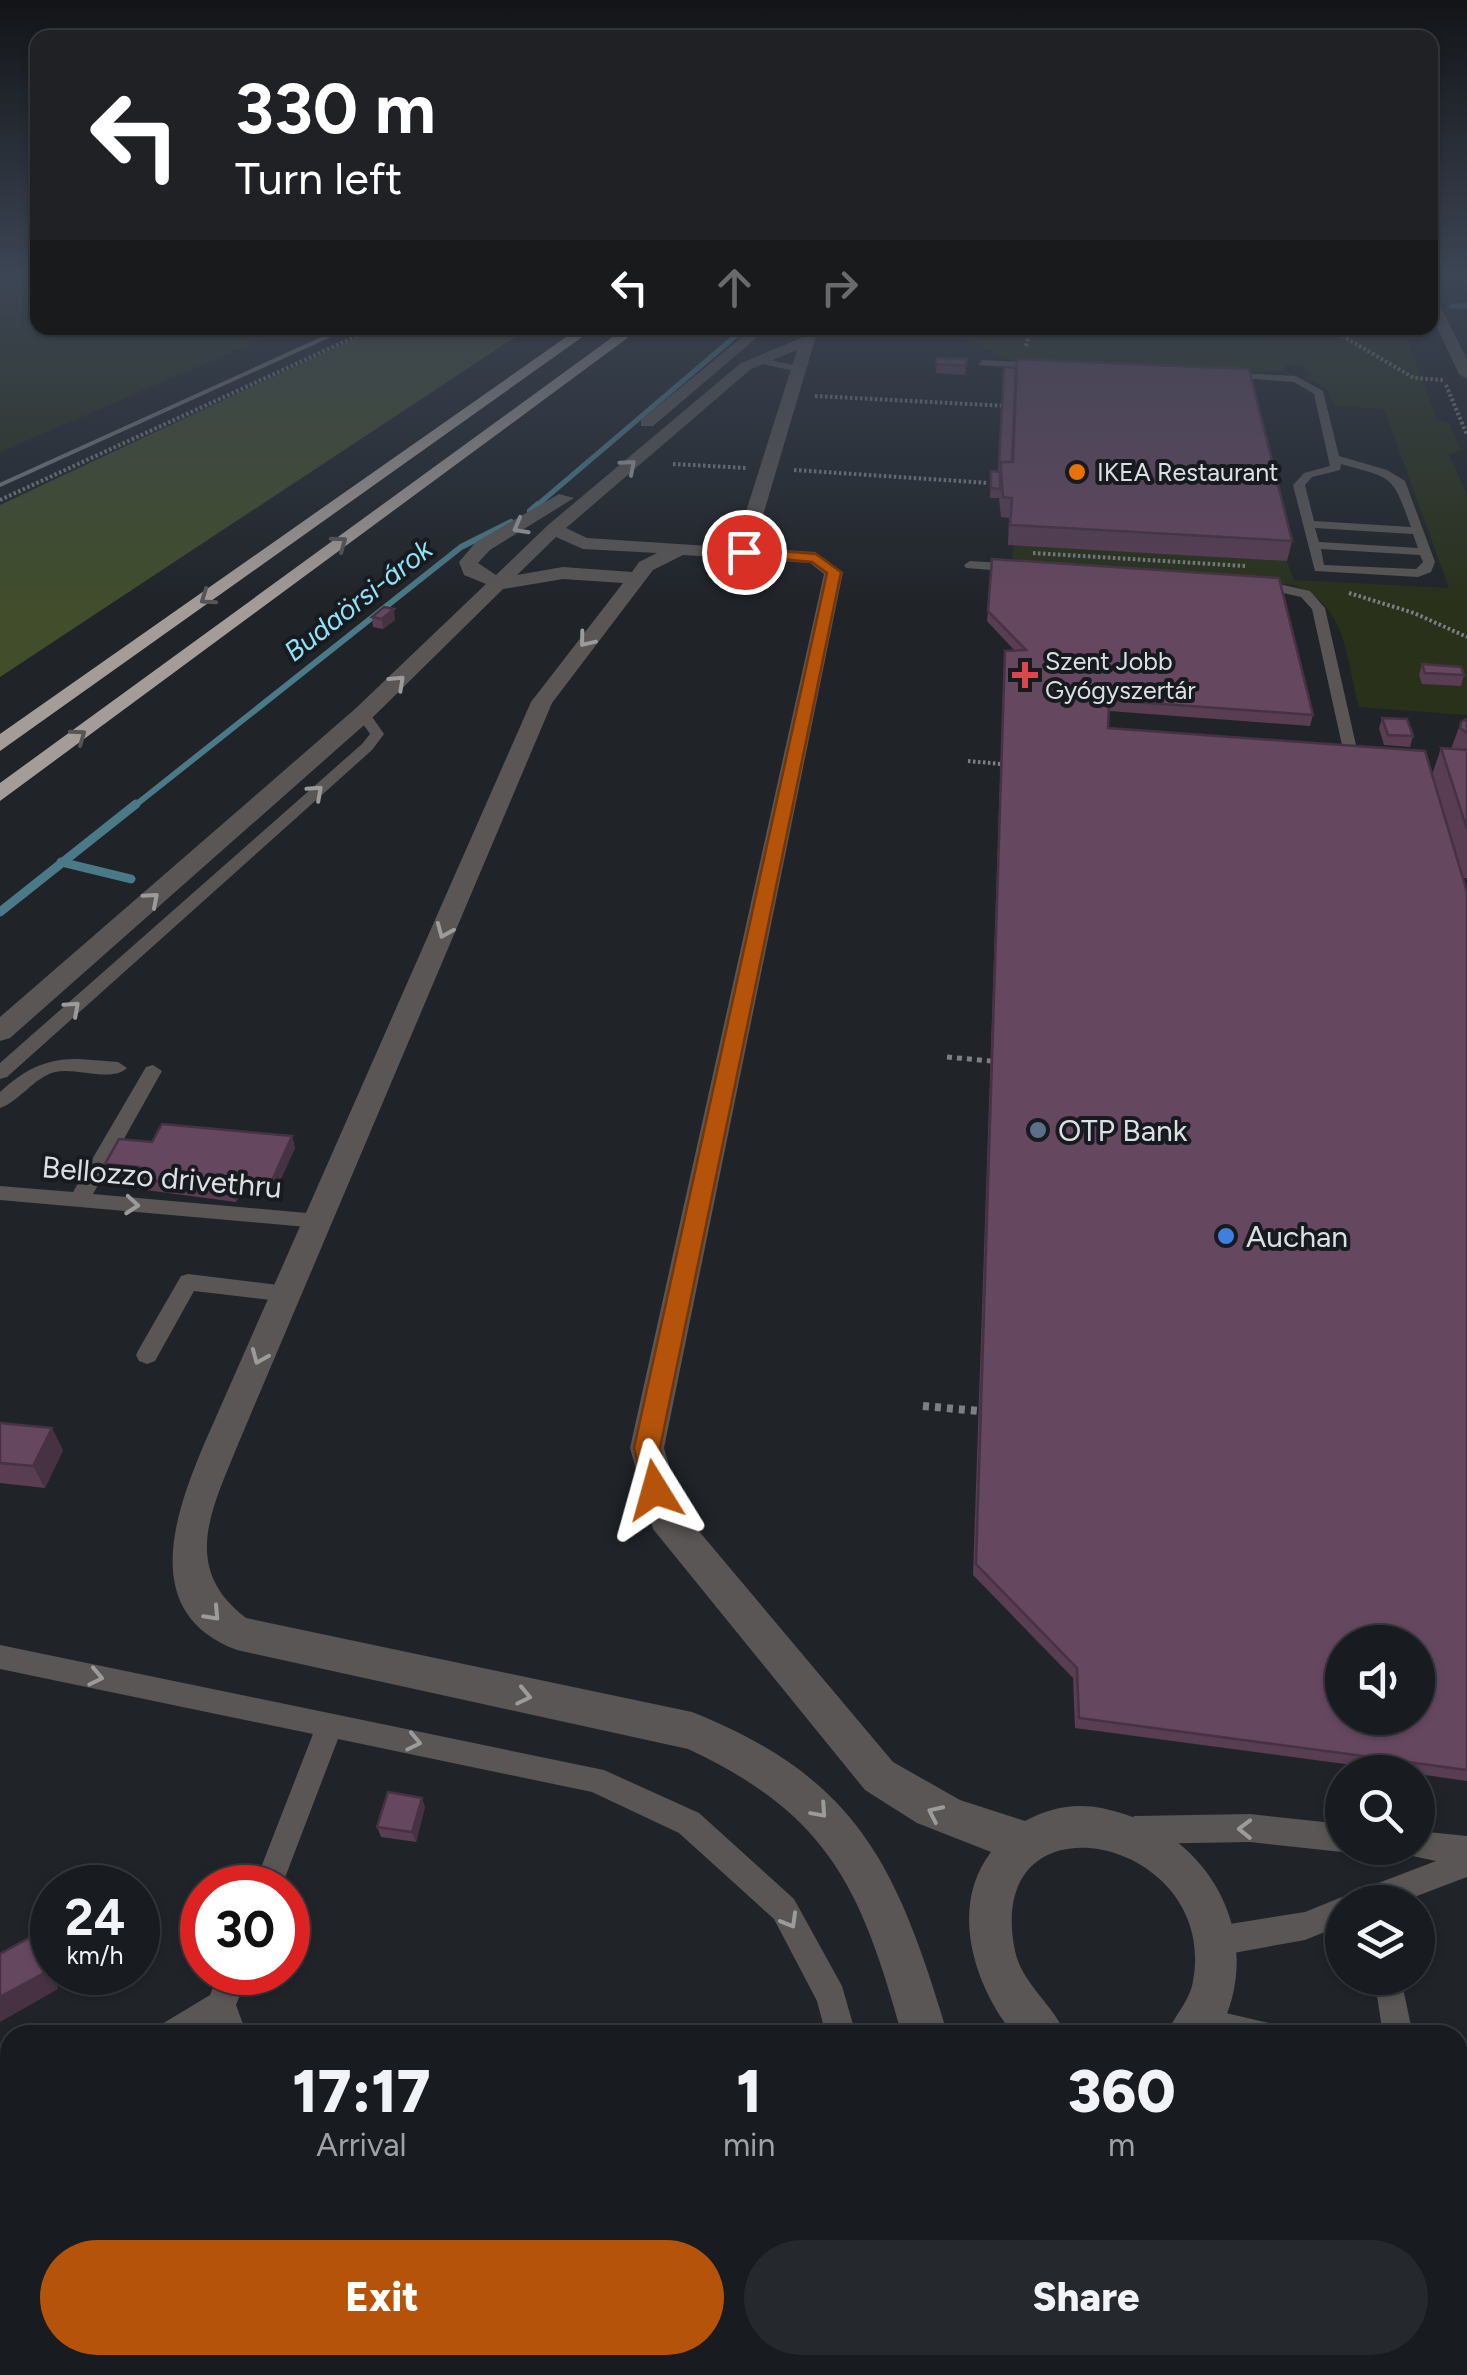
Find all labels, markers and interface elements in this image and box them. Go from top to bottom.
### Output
text: 330 m [235,66,436,151]
icon: left [70,70,200,200]
text: Turn left [235,151,402,205]
icon: left [602,260,657,315]
icon: ahead [707,260,762,315]
icon: right [812,260,867,315]
place label: IKEA Restaurant [1097,457,1279,487]
one-way arrow [617,460,636,478]
marker: IKEA Restaurant [1066,461,1088,483]
pin [702,510,787,595]
one-way arrow [513,514,531,534]
icon: arrive [717,525,772,580]
water label: Budaörsi-árok [277,531,440,668]
one-way arrow [329,538,347,555]
one-way arrow [199,586,218,605]
one-way arrow [580,629,598,647]
place label: Szent Jobb Gyógyszertár [1045,646,1196,705]
marker: Szent Jobb Gyógyszertár [1014,664,1036,686]
one-way arrow [386,676,405,694]
one-way arrow [67,730,86,748]
one-way arrow [304,786,323,804]
one-way arrow [141,892,159,910]
one-way arrow [436,920,456,938]
one-way arrow [61,1002,80,1020]
place label: OTP Bank [1058,1112,1188,1149]
marker: OTP Bank [1027,1119,1049,1141]
street label: Bellozzo drivethru [40,1148,284,1206]
one-way arrow [124,1193,140,1215]
place label: Auchan [1246,1218,1348,1255]
marker: Auchan [1215,1225,1237,1247]
one-way arrow [251,1347,271,1365]
position arrow [603,1438,707,1542]
one-way arrow [202,1602,220,1621]
map controls [1325,1625,1435,1995]
button: sound [1325,1625,1435,1735]
one-way arrow [87,1665,104,1686]
one-way arrow [515,1684,532,1705]
one-way arrow [405,1731,422,1752]
button: search [1325,1755,1435,1865]
one-way arrow [809,1799,827,1818]
one-way arrow [927,1805,945,1825]
one-way arrow [1237,1818,1252,1840]
speed limit sign: 30 [180,1865,310,1995]
button: layers [1325,1885,1435,1995]
text: 24 [65,1887,125,1948]
one-way arrow [778,1910,797,1928]
text: km/h [66,1940,124,1970]
text: 17:17 [292,2055,431,2127]
text: 1 [736,2055,762,2127]
text: 360 [1068,2055,1176,2127]
text: Arrival [316,2126,407,2164]
text: min [723,2126,775,2164]
text: m [1108,2126,1135,2164]
button: Exit [40,2240,724,2355]
button: Share [744,2240,1428,2355]

